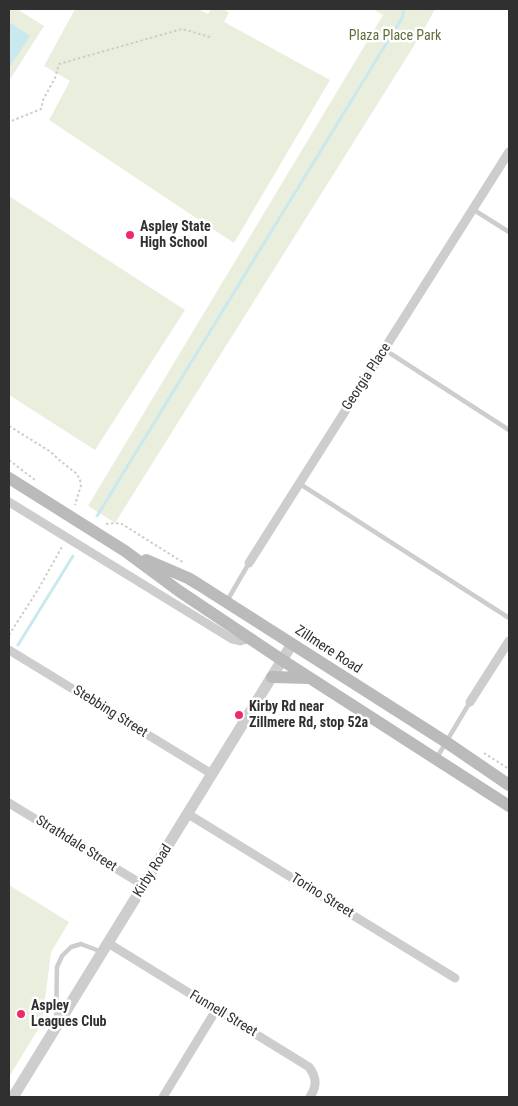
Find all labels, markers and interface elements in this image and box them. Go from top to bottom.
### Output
park label: Plaza Place Park [349,28,441,44]
place label: Aspley State High School [140,219,211,252]
marker: Aspley State High School [124,229,136,241]
street label: Georgia Place [339,340,395,414]
street label: Zillmere Road [292,622,364,678]
street label: Stebbing Street [70,682,150,742]
place label: Kirby Rd near Zillmere Rd, stop 52a [249,699,368,732]
marker: Kirby Rd near Zillmere Rd, stop 52a [233,709,245,721]
street label: Strathdale Street [32,812,120,876]
street label: Kirby Road [130,841,176,901]
street label: Torino Street [287,870,357,922]
street label: Funnell Street [186,987,260,1041]
place label: Aspley Leagues Club [31,998,107,1030]
marker: Aspley Leagues Club [15,1008,27,1020]

